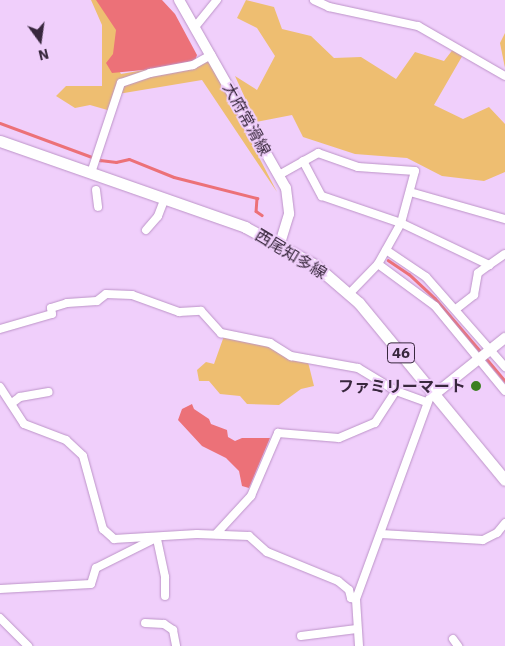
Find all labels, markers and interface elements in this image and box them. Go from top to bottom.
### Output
north arrow [15,15,65,65]
text: N [37,45,51,65]
street label: 大府常滑線 [219,79,275,159]
street label: 西尾知多線 [252,225,330,283]
road number: 46 [386,340,416,366]
place label: ファミリーマート [338,376,466,396]
marker: ファミリーマート [470,380,482,392]

